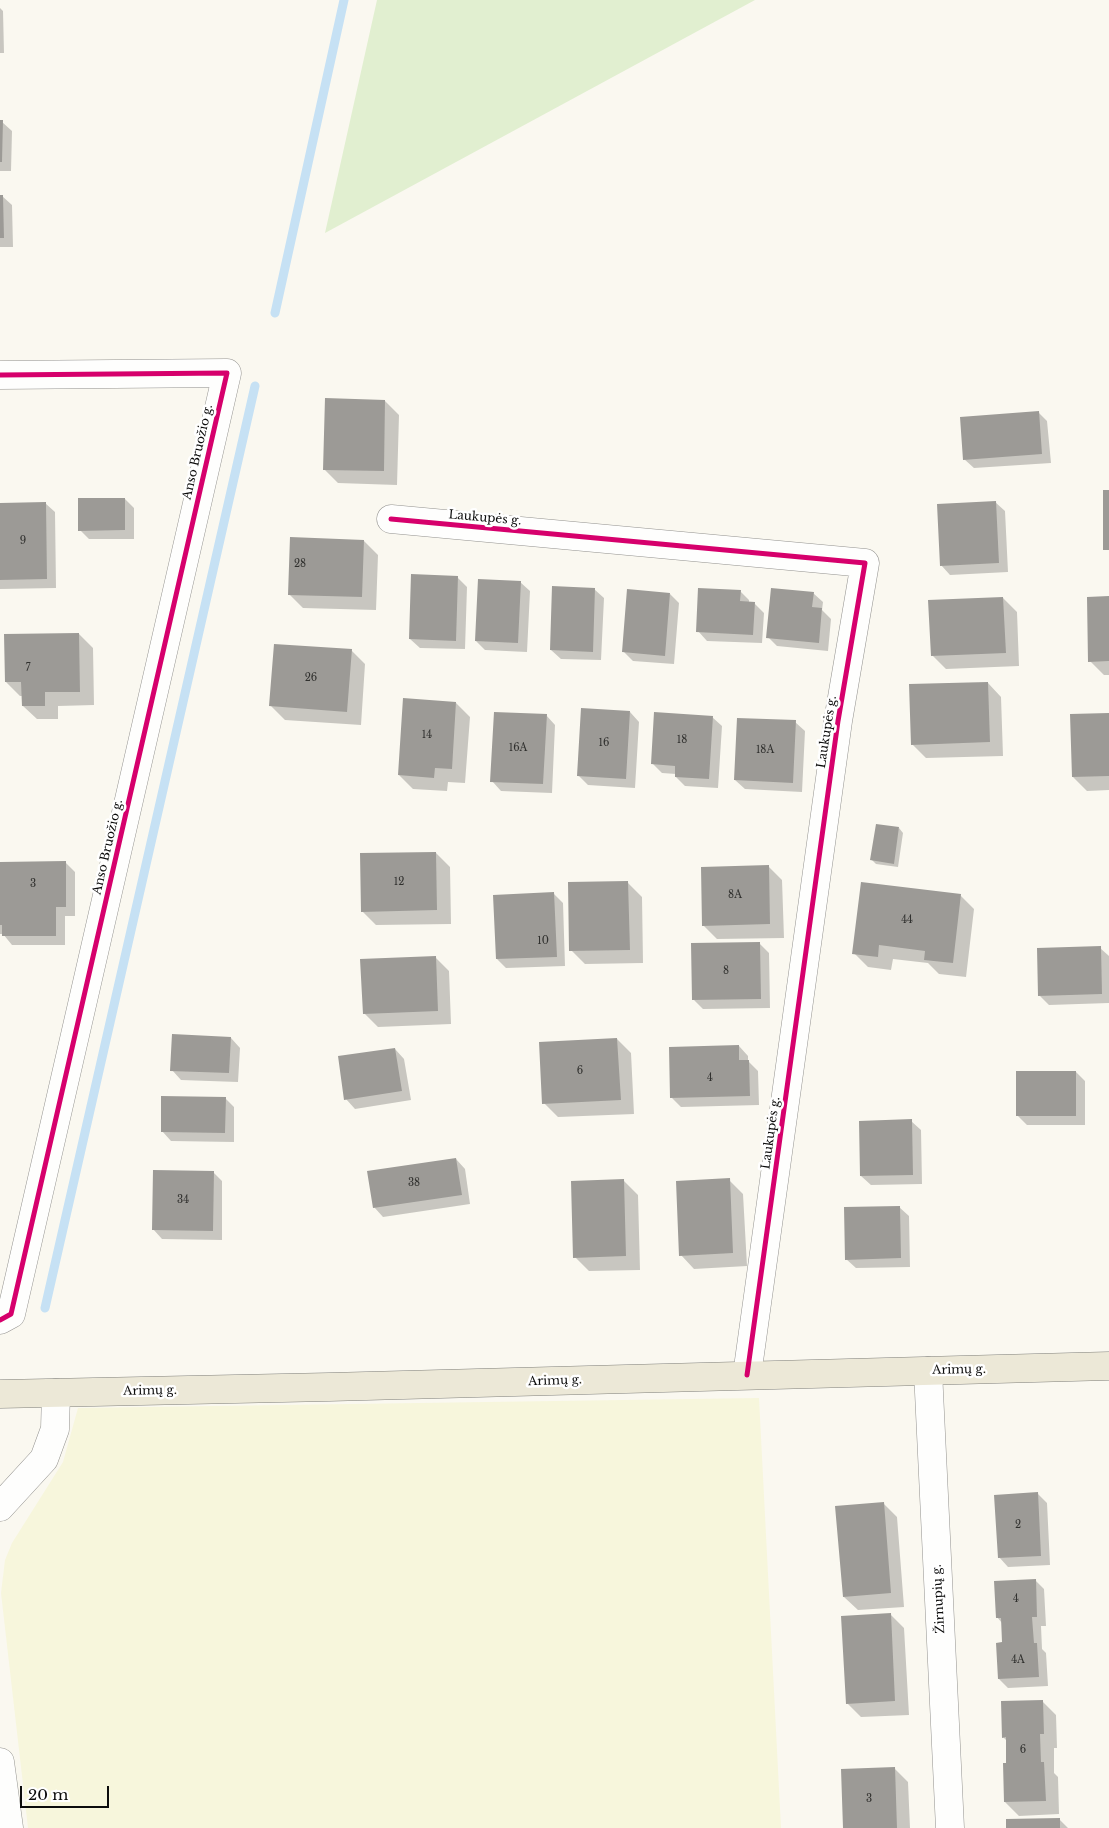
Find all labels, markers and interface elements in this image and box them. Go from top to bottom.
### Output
street label: Anso Bruožio g. [180,403,216,501]
street label: Laukupės g. [448,508,522,528]
house number: 9 [20,535,26,547]
house number: 28 [294,558,306,570]
house number: 7 [25,662,31,674]
house number: 26 [305,672,317,684]
street label: Laukupės g. [814,695,840,769]
house number: 14 [422,729,432,741]
house number: 18 [677,734,687,746]
house number: 16 [599,737,609,749]
house number: 16A [509,742,527,754]
house number: 18A [756,744,774,756]
street label: Anso Bruožio g. [90,798,126,896]
house number: 12 [394,876,404,888]
house number: 3 [30,878,36,890]
house number: 8A [728,889,742,901]
house number: 44 [901,914,913,926]
house number: 10 [537,935,549,947]
house number: 8 [723,965,729,977]
house number: 6 [577,1065,583,1077]
house number: 4 [707,1072,713,1084]
street label: Laukupės g. [759,1096,783,1170]
house number: 38 [408,1177,420,1189]
house number: 34 [177,1194,189,1206]
street label: Arimų g. [932,1362,986,1378]
street label: Arimų g. [528,1373,582,1389]
street label: Arimų g. [123,1383,177,1399]
house number: 2 [1015,1519,1021,1531]
street label: Žirnupių g. [930,1564,948,1634]
house number: 4 [1013,1593,1019,1605]
house number: 4A [1011,1654,1025,1666]
house number: 6 [1020,1744,1026,1756]
scale bar [22,1776,111,1808]
text: 20 m [28,1785,68,1804]
house number: 3 [866,1793,872,1805]

